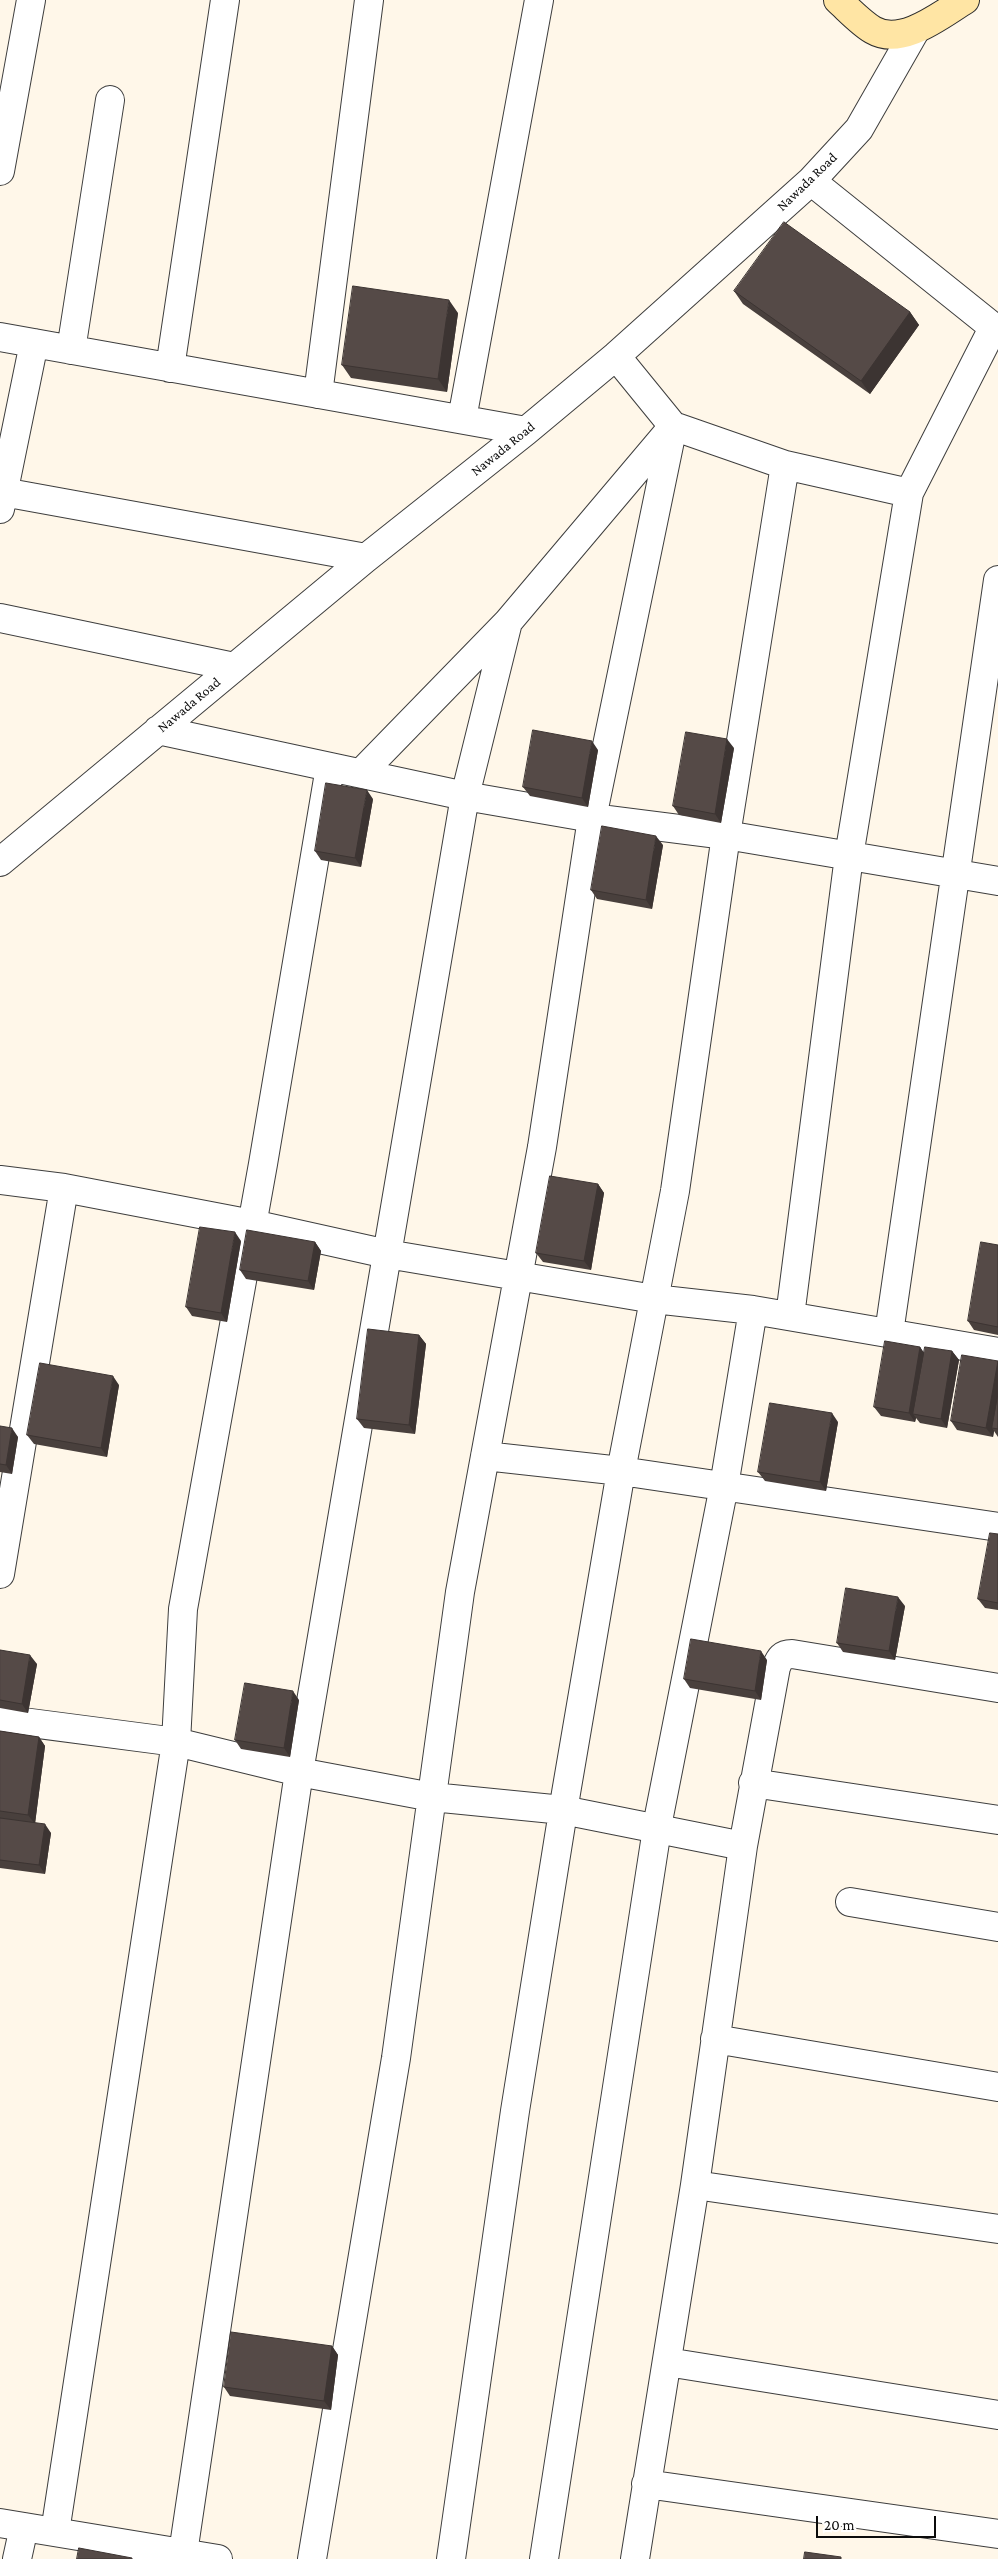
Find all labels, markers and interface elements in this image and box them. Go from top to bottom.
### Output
street label: Nawada Road [773,149,841,215]
street label: Nawada Road [468,418,538,480]
street label: Nawada Road [154,674,224,736]
scale bar [818,2506,938,2538]
text: 20 m [824,2517,855,2533]

